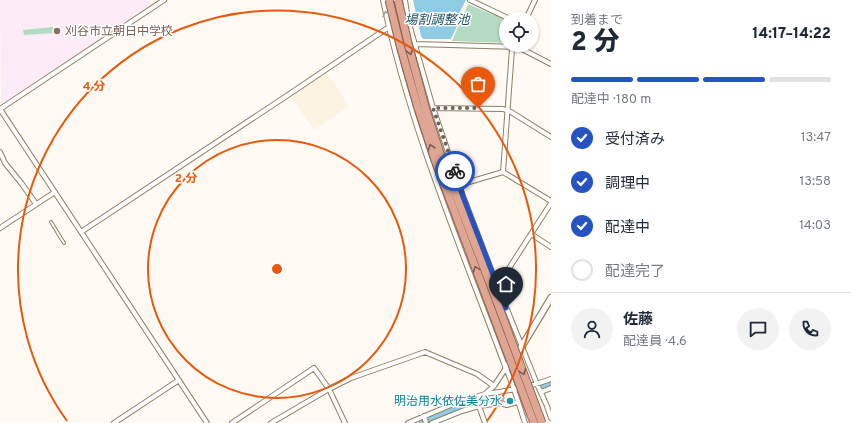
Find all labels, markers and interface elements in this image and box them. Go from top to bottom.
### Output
one-way arrow [382,11,391,17]
map controls [499,12,539,52]
button: locate [499,12,539,52]
water label: 場割調整池 [404,13,471,29]
text: 到着まで [571,13,623,29]
place label: 刈谷市立朝日中学校 [65,24,173,40]
text: 14:17–14:22 [752,25,831,44]
marker: 刈谷市立朝日中学校 [52,26,62,36]
text: 2 分 [571,27,620,60]
one-way arrow [405,48,414,55]
pin [461,67,495,108]
icon: bag [467,73,489,95]
text: 4 分 [83,79,105,95]
text: 配達中 · 180 m [571,92,651,108]
icon: check [571,127,593,149]
text: 13:47 [801,130,831,146]
text: 受付済み [605,131,665,150]
one-way arrow [427,143,436,150]
courier [435,151,475,191]
icon: bike [444,160,466,182]
text: 2 分 [175,171,197,187]
icon: check [571,171,593,193]
text: 13:58 [799,174,831,190]
text: 調理中 [605,175,650,194]
icon: check [571,215,593,237]
text: 14:03 [799,218,831,234]
text: 配達中 [605,219,650,238]
centre of rings [270,262,284,276]
text: 配達完了 [605,263,665,282]
one-way arrow [472,265,480,272]
pin [489,267,523,308]
icon: home [495,273,517,295]
button: person [571,308,613,350]
button: chat [737,308,779,350]
button: phone [789,308,831,350]
text: 佐藤 [623,311,653,330]
text: 配達員 · 4.6 [623,334,687,350]
one-way arrow [519,368,527,375]
place label: 明治用水依佐美分水 [394,394,502,410]
marker: 明治用水依佐美分水 [505,396,515,406]

